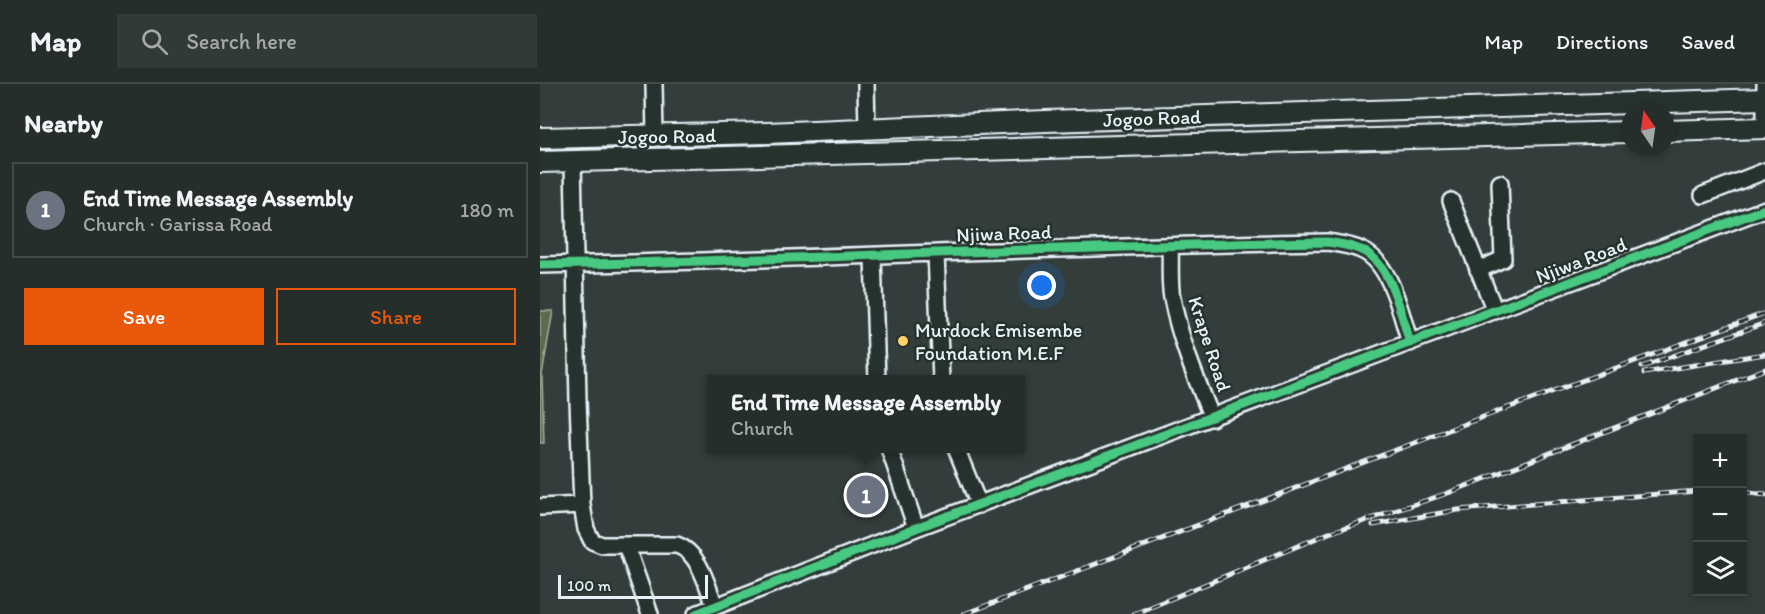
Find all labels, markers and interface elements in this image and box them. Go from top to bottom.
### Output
search box [117,14,537,68]
text: Map [30,24,81,58]
icon: search [138,25,171,58]
text: Search here [186,28,297,55]
text: Map [1485,29,1523,54]
text: Directions [1556,29,1648,54]
text: Saved [1681,29,1735,54]
north arrow [1621,102,1675,156]
street label: Jogoo Road [1102,104,1202,132]
text: Nearby [24,107,103,139]
street label: Jogoo Road [618,123,716,149]
text: End Time Message Assembly [83,185,353,212]
text: 1 [41,198,50,222]
text: 180 m [460,198,514,222]
text: Church · Garissa Road [83,212,272,236]
street label: Njiwa Road [956,219,1052,247]
street label: Njiwa Road [1532,232,1630,288]
your location [1027,271,1056,300]
button: Save [24,288,264,345]
button: Share [276,288,516,345]
street label: Krape Road [1183,293,1237,395]
place label: Murdock Emisembe Foundation M.E.F [915,318,1082,365]
marker: Murdock Emisembe Foundation M.E.F [896,334,910,348]
popup [707,375,1025,453]
text: End Time Message Assembly [731,389,1001,416]
text: Church [731,416,793,440]
map controls [1693,434,1747,596]
button: + [1693,434,1747,488]
pin: 1 [846,472,886,518]
button: − [1693,488,1747,542]
button: layers [1693,542,1747,596]
scale bar [558,572,708,600]
text: 100 m [567,576,611,595]

